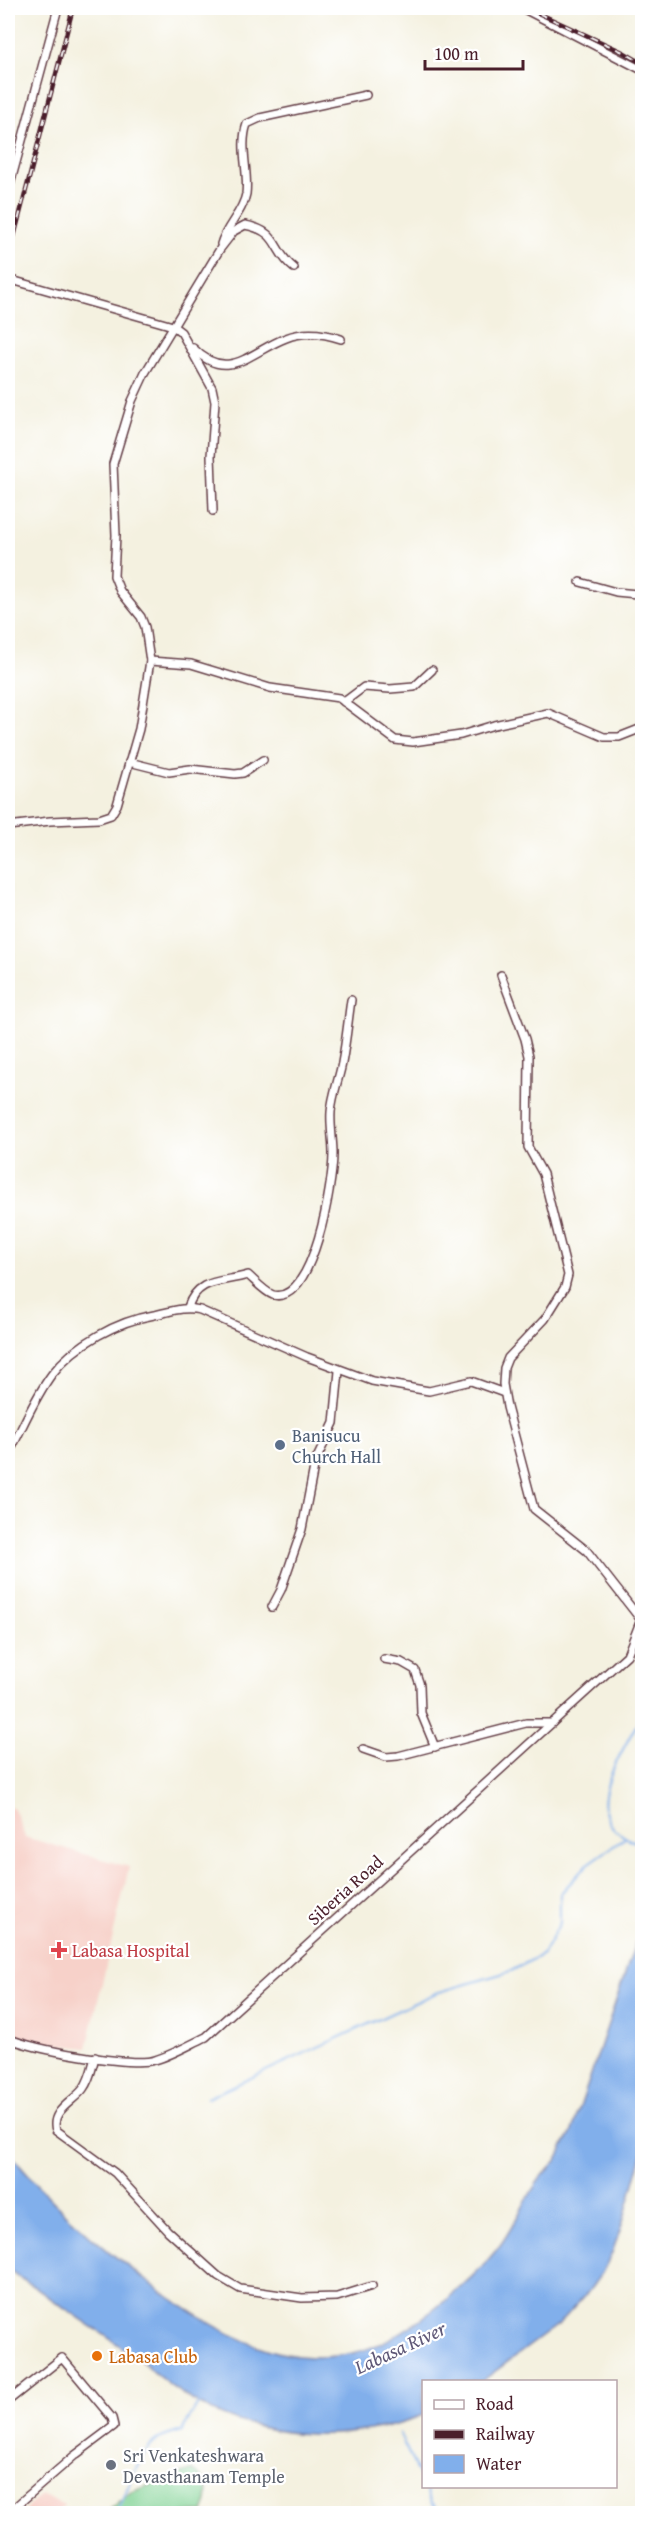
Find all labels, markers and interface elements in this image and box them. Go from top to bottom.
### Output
scale bar [425,33,522,71]
text: 100 m [434,40,479,67]
place label: Banisucu Church Hall [292,1422,381,1470]
marker: Banisucu Church Hall [273,1438,287,1452]
street label: Siberia Road [301,1848,389,1932]
place label: Labasa Hospital [72,1937,190,1964]
marker: Labasa Hospital [50,1941,68,1959]
water label: Labasa River [349,2313,451,2381]
place label: Labasa Club [109,2343,198,2370]
marker: Labasa Club [90,2349,104,2363]
legend [422,2380,617,2488]
text: Road [476,2390,514,2417]
text: Railway [476,2420,535,2447]
place label: Sri Venkateshwara Devasthanam Temple [123,2442,285,2490]
text: Water [476,2450,522,2477]
marker: Sri Venkateshwara Devasthanam Temple [104,2458,118,2472]

